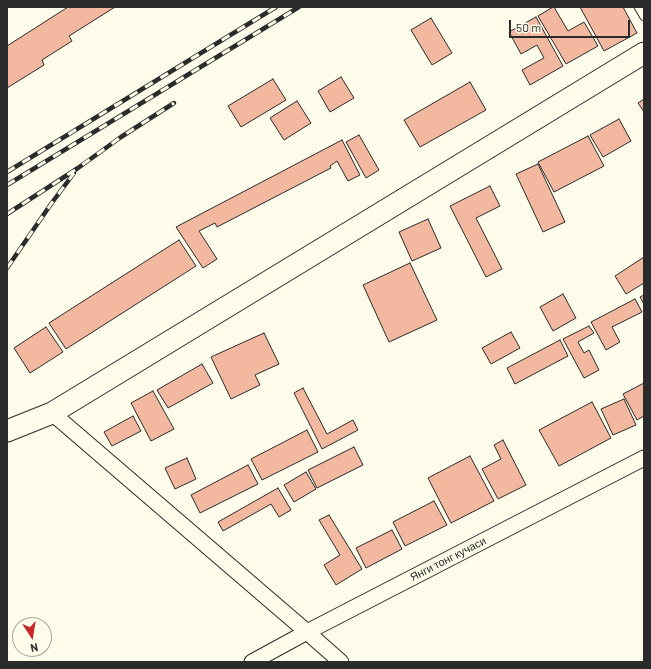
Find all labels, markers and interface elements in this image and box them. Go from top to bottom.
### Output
scale bar [511,12,632,38]
text: 50 m [516,20,541,34]
street label: Янги тонг кучаси [408,534,488,584]
north arrow [12,617,52,657]
text: N [29,641,39,655]

